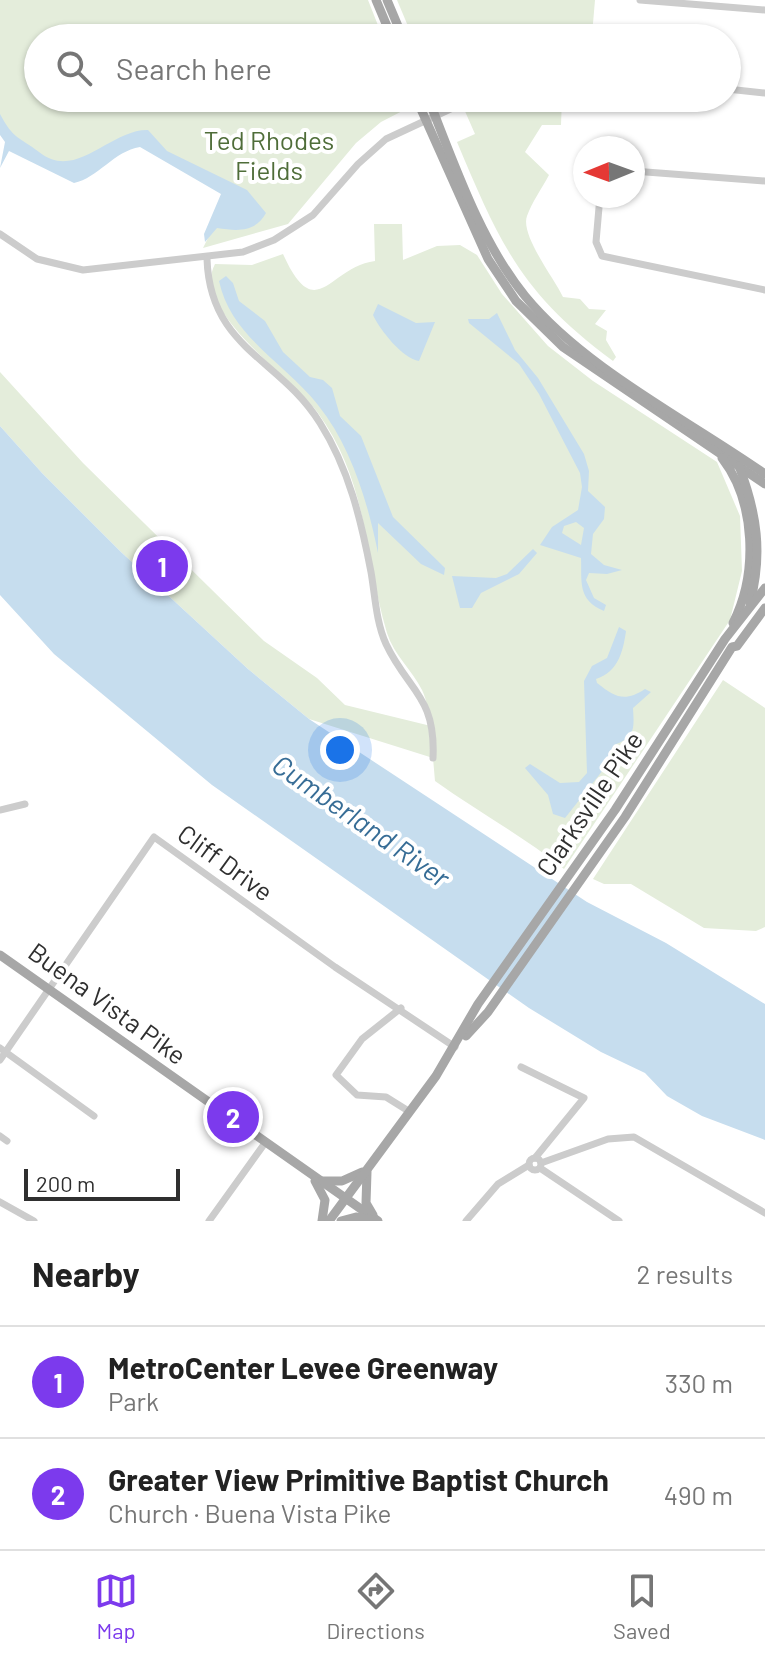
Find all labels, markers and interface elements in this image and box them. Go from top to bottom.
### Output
search box [24,24,741,112]
icon: search [52,46,96,90]
text: Search here [116,50,272,86]
park label: Ted Rhodes Fields [204,124,334,185]
north arrow [573,136,645,208]
pin: 1 [136,536,188,596]
street label: Clarksville Pike [529,725,648,881]
your location [320,730,360,770]
water label: Cumberland River [266,746,458,895]
street label: Cliff Drive [172,817,280,907]
street label: Buena Vista Pike [23,935,193,1070]
pin: 2 [207,1087,259,1147]
scale bar [24,1165,180,1201]
text: 200 m [36,1170,95,1196]
text: Nearby [32,1253,140,1294]
text: 2 results [637,1258,733,1289]
text: MetroCenter Levee Greenway [108,1349,498,1385]
text: 1 [53,1367,63,1398]
text: 330 m [665,1367,733,1398]
text: Park [108,1385,159,1416]
text: Greater View Primitive Baptist Church [108,1461,609,1497]
text: 2 [51,1479,65,1510]
text: 490 m [664,1479,733,1510]
text: Church · Buena Vista Pike [108,1497,391,1528]
tab: Map [94,1569,138,1643]
tab: Directions [326,1569,425,1643]
tab: Saved [613,1569,671,1643]

